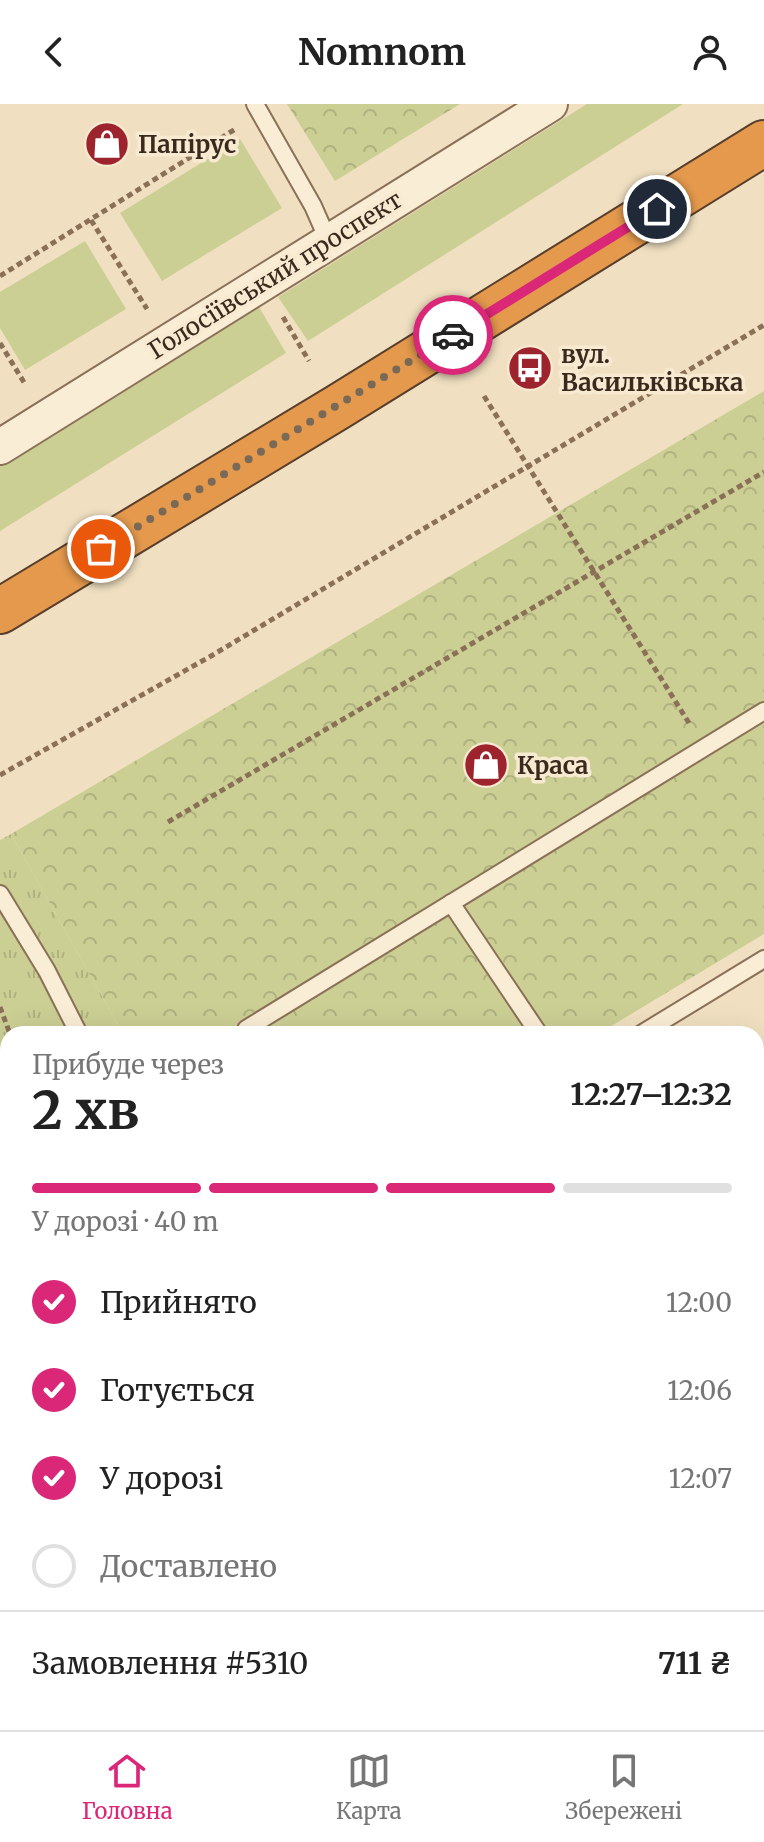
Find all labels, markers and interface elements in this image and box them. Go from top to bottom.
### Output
icon: back [32,30,76,74]
text: Nomnom [298,30,466,75]
icon: person [688,30,732,74]
shop icon: Папірус [83,120,131,168]
place label: Папірус [138,129,236,160]
pin [623,175,691,243]
street label: Голосіївський проспект [142,184,408,366]
icon: home [635,187,679,231]
courier [413,295,493,375]
icon: car [431,313,475,357]
place label: вул. Васильківська [561,339,743,398]
bus stop icon: вул. Васильківська [506,344,554,392]
pin [67,515,135,583]
icon: bag [79,527,123,571]
shop icon: Краса [462,741,510,789]
place label: Краса [517,750,588,781]
text: Прибуде через [32,1048,224,1081]
text: 12:27–12:32 [570,1075,732,1113]
text: 2 хв [32,1078,139,1143]
text: У дорозі · 40 m [32,1205,219,1238]
icon: check [32,1280,76,1324]
text: Прийнято [100,1283,257,1321]
text: 12:00 [666,1286,732,1319]
icon: check [32,1368,76,1412]
text: Готується [100,1371,255,1409]
text: 12:06 [667,1374,732,1407]
icon: check [32,1456,76,1500]
text: У дорозі [100,1459,223,1497]
text: 12:07 [669,1462,732,1495]
text: Доставлено [100,1547,277,1585]
text: Замовлення #5310 [32,1644,308,1682]
text: 711 ₴ [658,1644,732,1682]
tab: Головна [82,1749,173,1825]
tab: Карта [336,1749,402,1825]
tab: Збережені [565,1749,682,1825]

